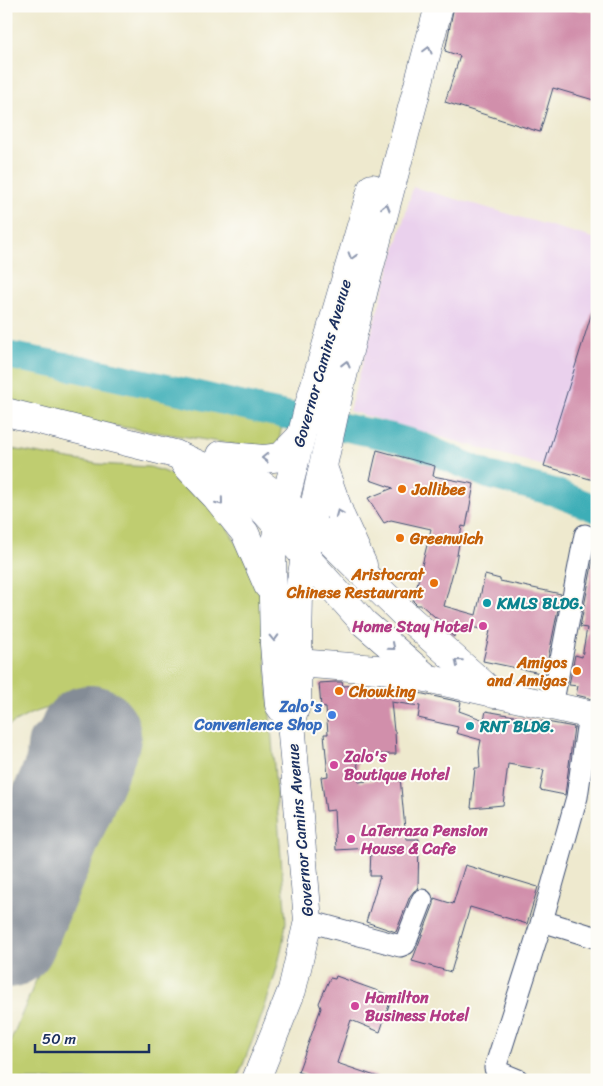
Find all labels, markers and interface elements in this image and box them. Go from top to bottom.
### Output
one-way arrow [423,46,433,54]
one-way arrow [381,203,391,211]
one-way arrow [348,251,358,260]
street label: Governor Camins Avenue [284,276,360,450]
one-way arrow [340,360,351,369]
one-way arrow [261,453,268,463]
place label: Jollibee [411,475,466,504]
marker: Jollibee [396,483,408,495]
one-way arrow [215,496,223,505]
one-way arrow [335,509,346,518]
place label: Greenwich [409,524,484,553]
marker: Greenwich [394,532,406,544]
place label: Aristocrat Chinese Restaurant [286,560,426,607]
marker: Aristocrat Chinese Restaurant [428,577,440,589]
place label: KMLS BLDG. [496,589,584,618]
marker: KMLS BLDG. [481,597,493,609]
place label: Home Stay Hotel [351,612,474,641]
marker: Home Stay Hotel [477,620,489,632]
one-way arrow [269,635,279,643]
one-way arrow [386,641,395,650]
place label: Amigos and Amigas [486,648,568,695]
one-way arrow [454,658,463,667]
marker: Amigos and Amigas [571,665,583,677]
place label: Chowking [348,677,417,706]
marker: Chowking [333,685,345,697]
place label: Zalo's Convenience Shop [193,692,323,739]
marker: Zalo's Convenience Shop [326,709,338,721]
place label: RNT BLDG. [479,712,555,741]
marker: RNT BLDG. [464,720,476,732]
street label: Governor Camins Avenue [278,742,322,918]
place label: Zalo's Boutique Hotel [343,742,451,789]
marker: Zalo's Boutique Hotel [328,759,340,771]
place label: LaTerraza Pension House & Cafe [360,816,488,863]
marker: LaTerraza Pension House & Cafe [345,833,357,845]
place label: Hamilton Business Hotel [364,983,471,1030]
marker: Hamilton Business Hotel [349,1000,361,1012]
scale bar [35,1021,149,1053]
text: 50 m [42,1026,77,1052]

